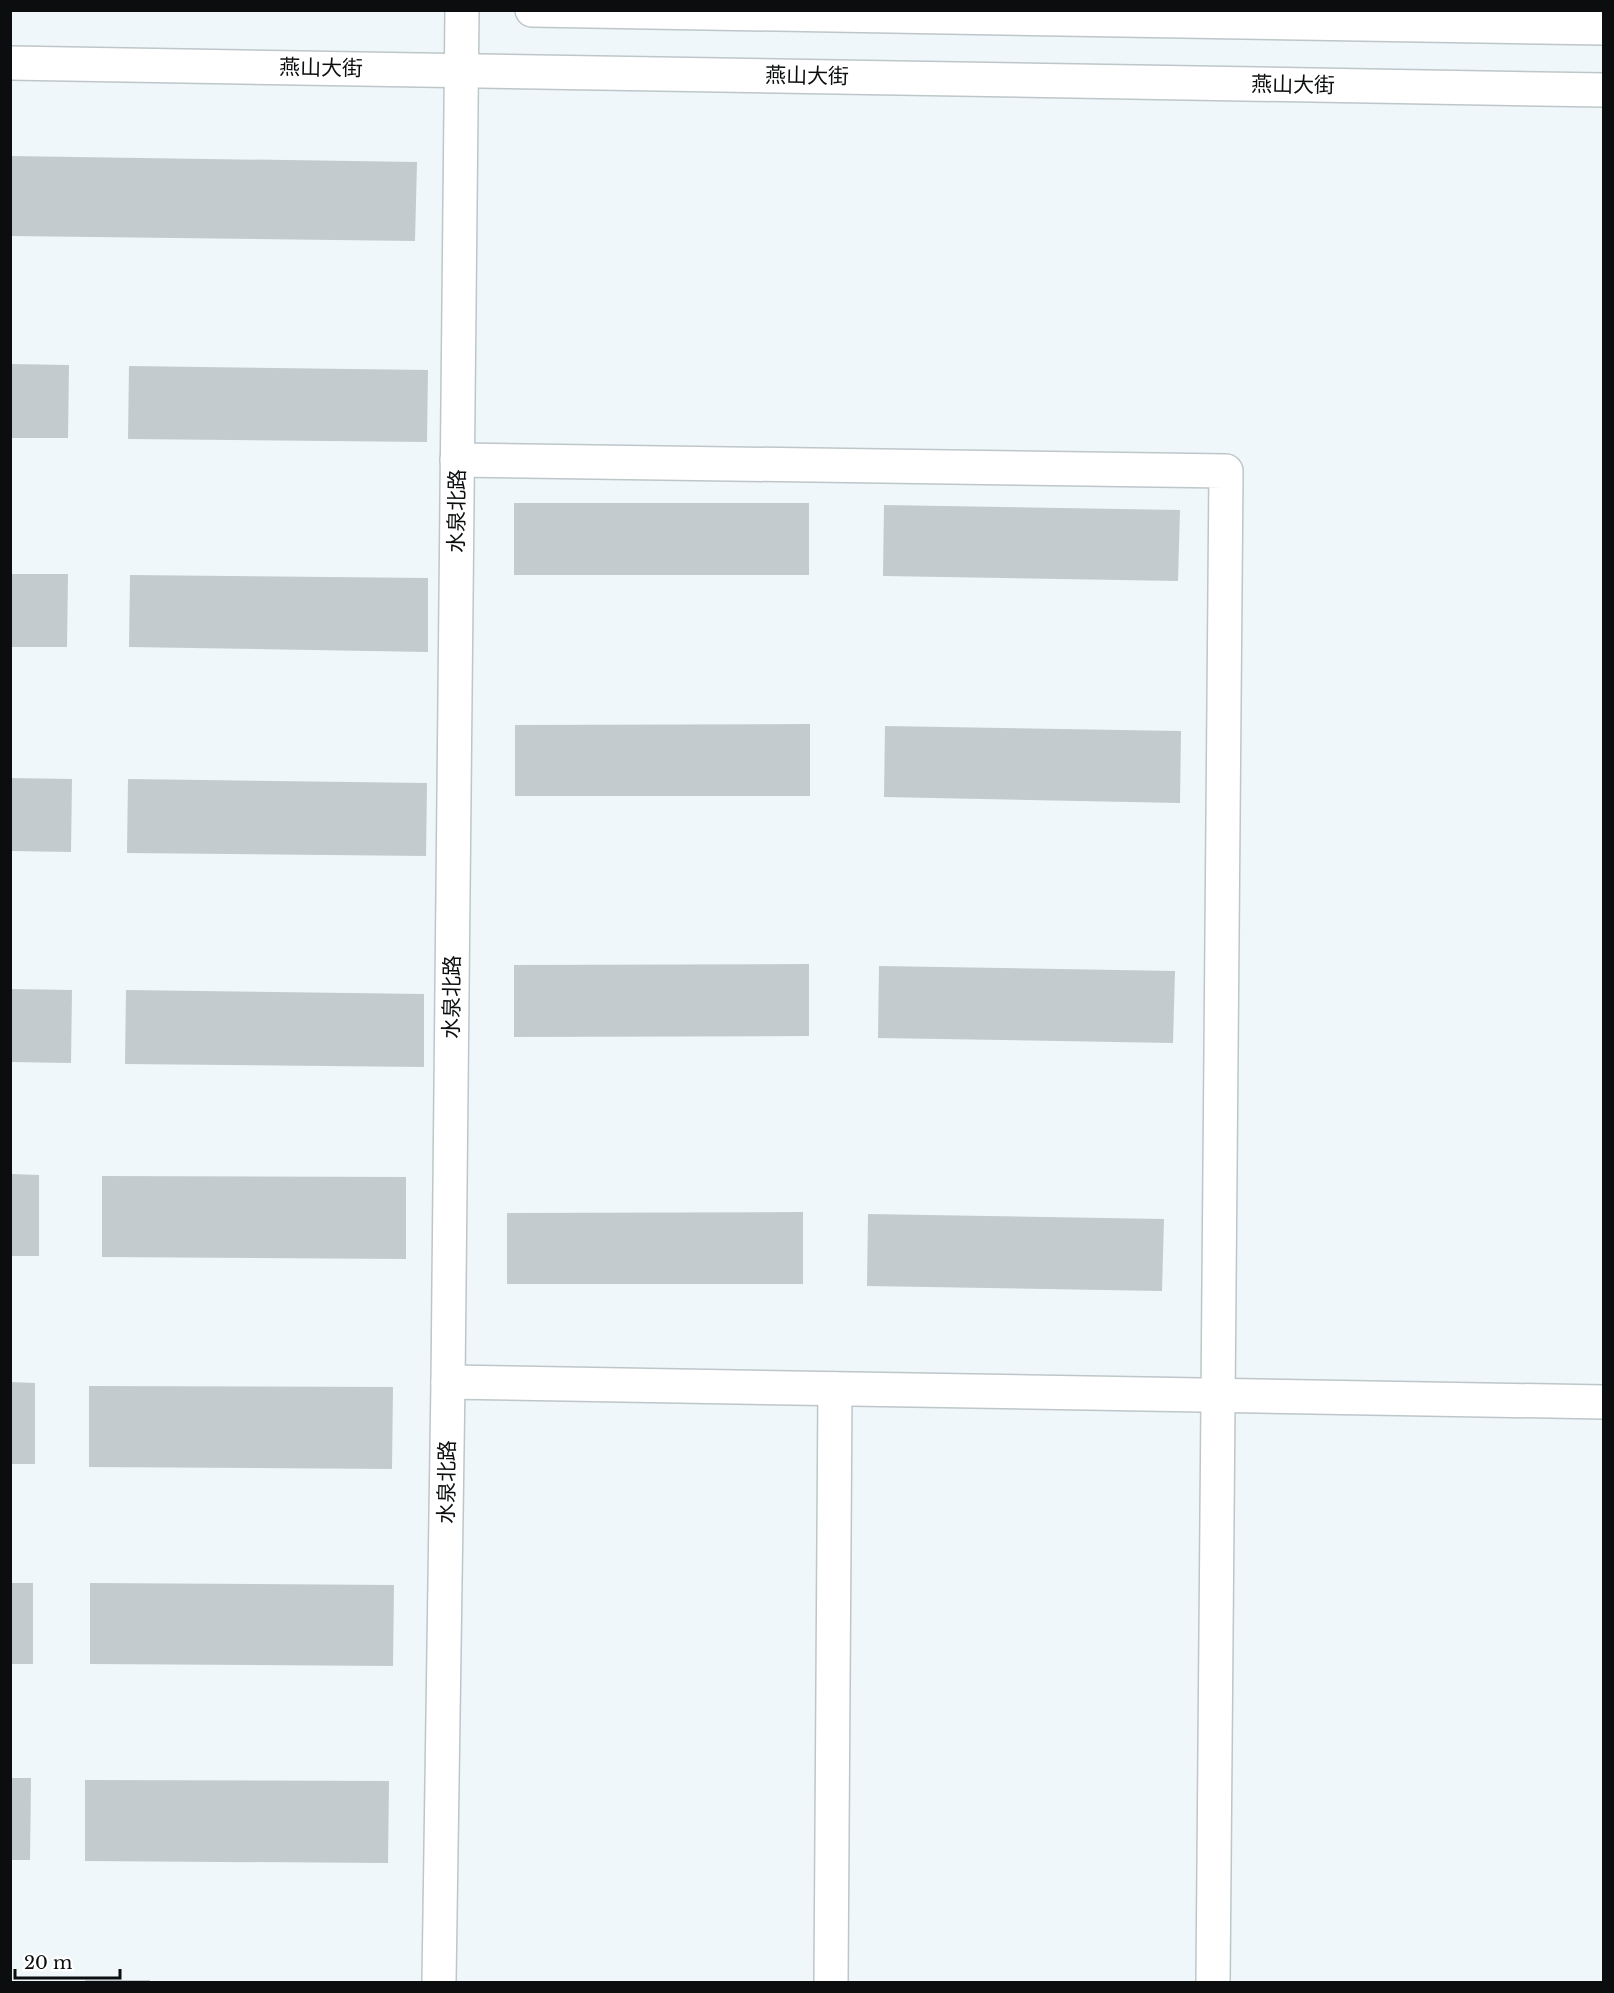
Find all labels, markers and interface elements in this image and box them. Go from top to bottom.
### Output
street label: 燕山大街 [279,54,363,82]
street label: 燕山大街 [765,62,849,90]
street label: 燕山大街 [1251,71,1335,99]
street label: 水泉北路 [443,469,471,553]
street label: 水泉北路 [438,955,466,1039]
street label: 水泉北路 [433,1440,461,1524]
scale bar [15,1942,120,1980]
text: 20 m [24,1952,72,1974]

